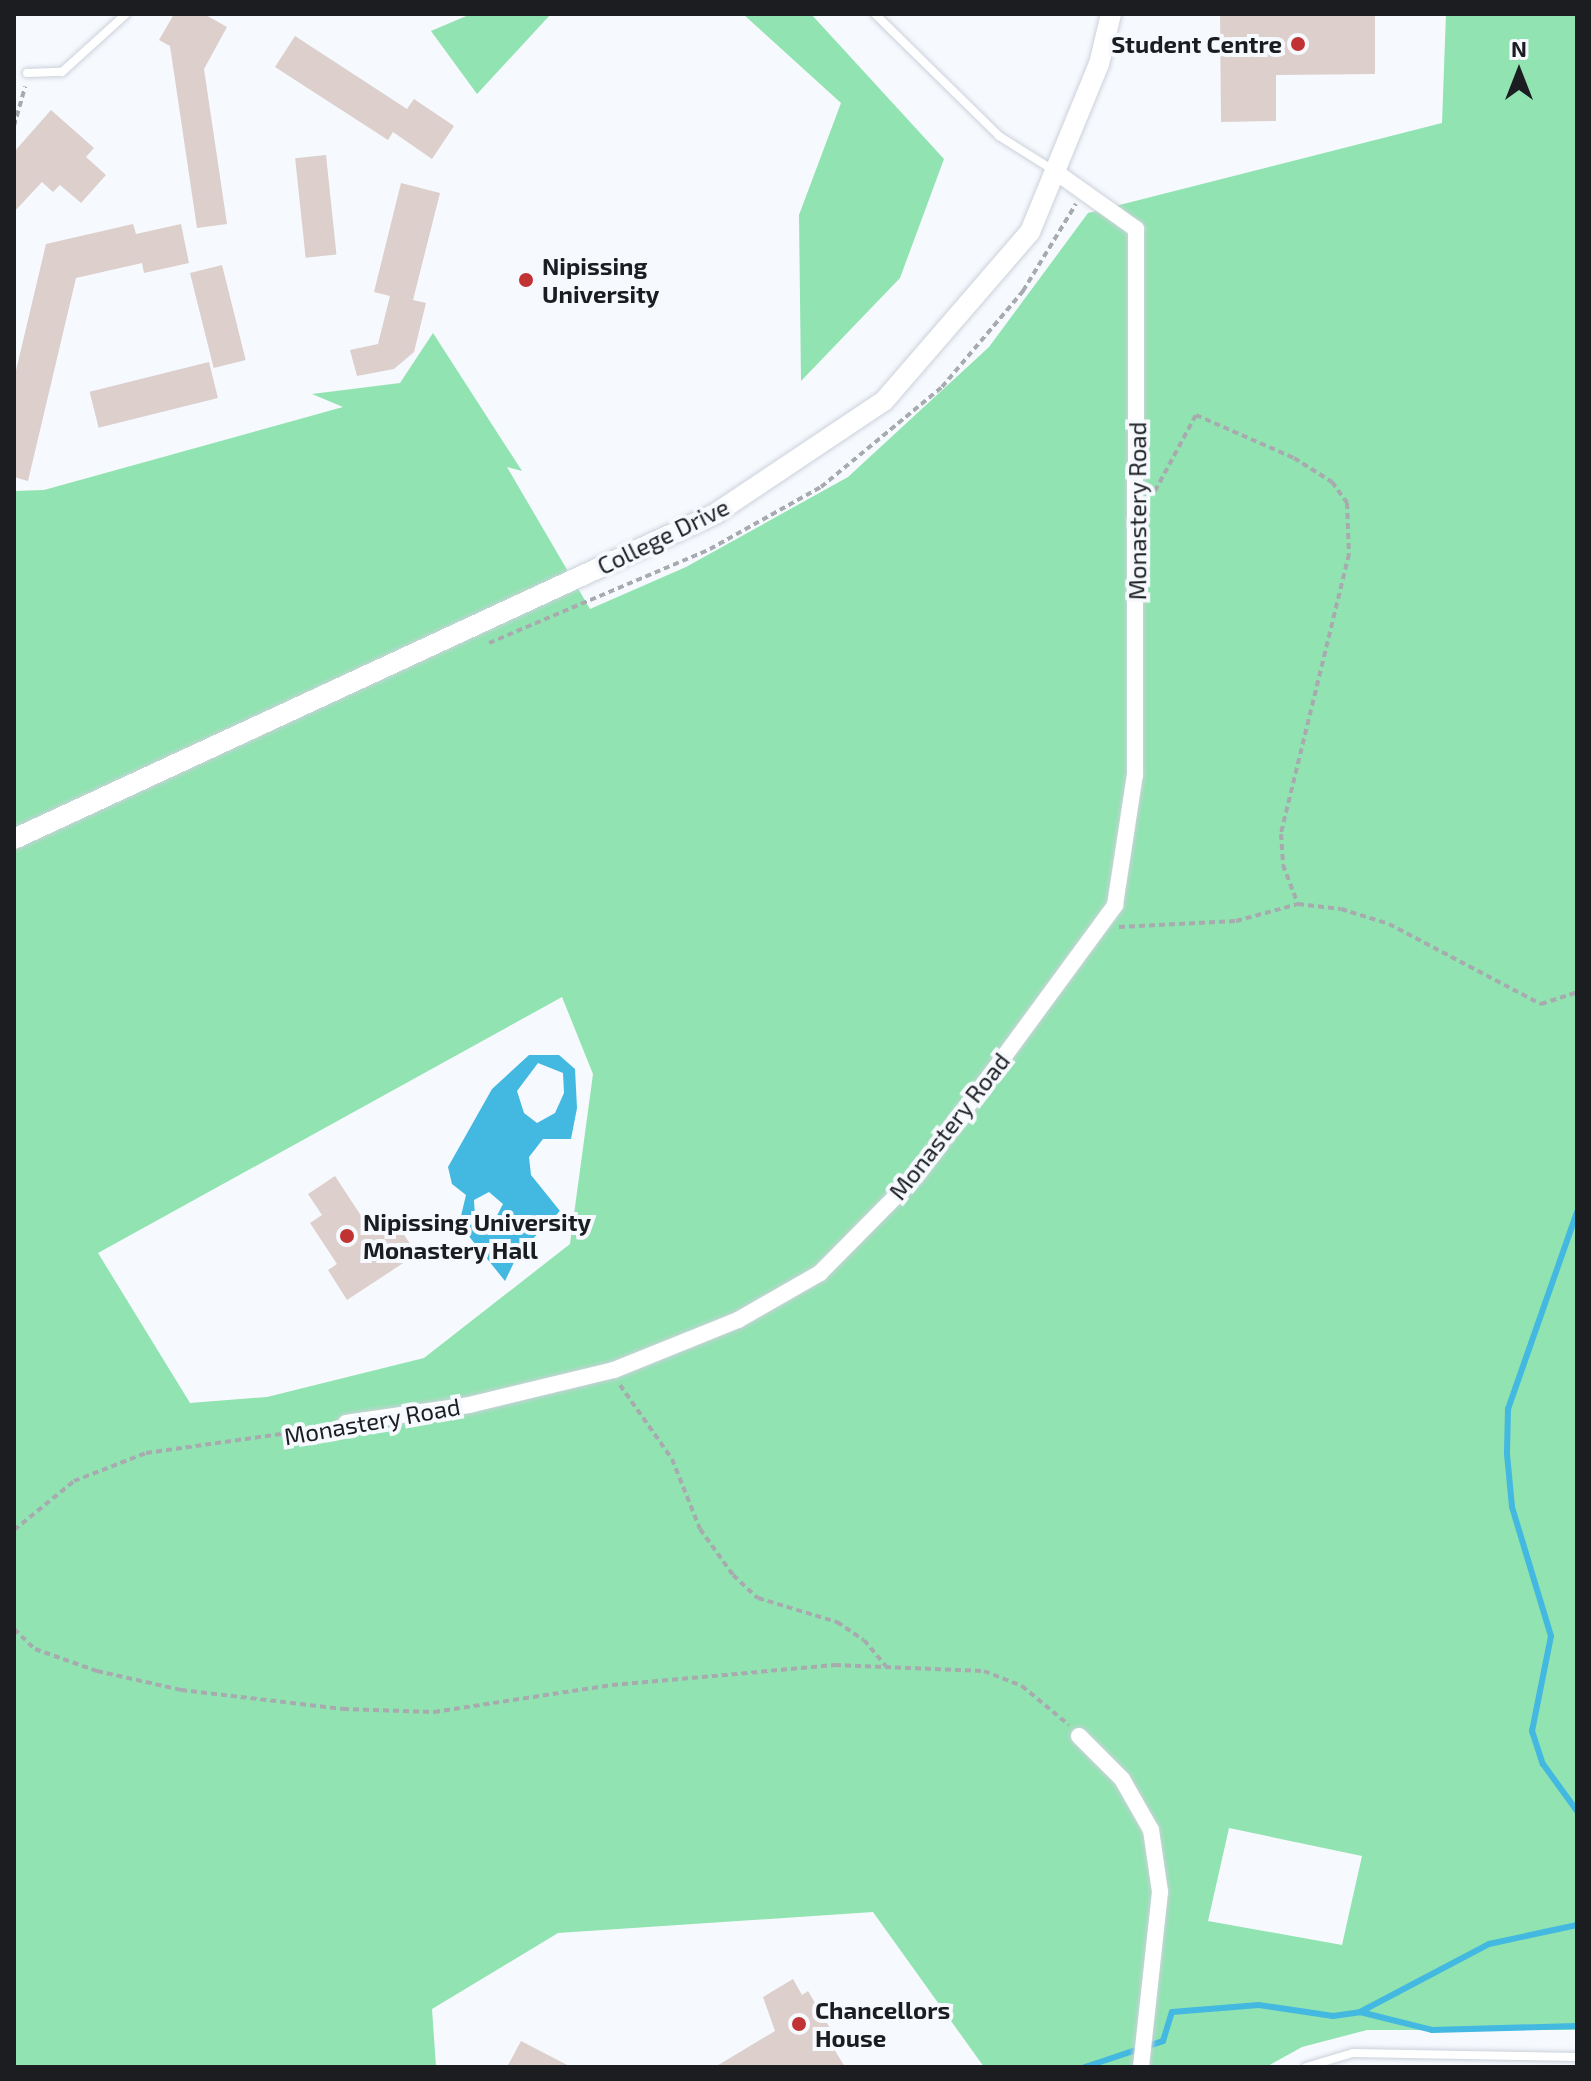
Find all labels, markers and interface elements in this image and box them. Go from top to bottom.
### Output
place label: Student Centre [1111,30,1282,58]
north arrow [1479,32,1559,112]
marker: Student Centre [1289,35,1307,53]
text: N [1511,35,1527,61]
place label: Nipissing University [542,252,659,308]
marker: Nipissing University [517,271,535,289]
street label: Monastery Road [1123,422,1151,600]
street label: College Drive [592,492,734,580]
street label: Monastery Road [883,1047,1015,1205]
place label: Nipissing University Monastery Hall [363,1208,591,1264]
marker: Nipissing University Monastery Hall [338,1227,356,1245]
street label: Monastery Road [281,1391,463,1451]
place label: Chancellors House [815,1996,950,2052]
marker: Chancellors House [790,2015,808,2033]

